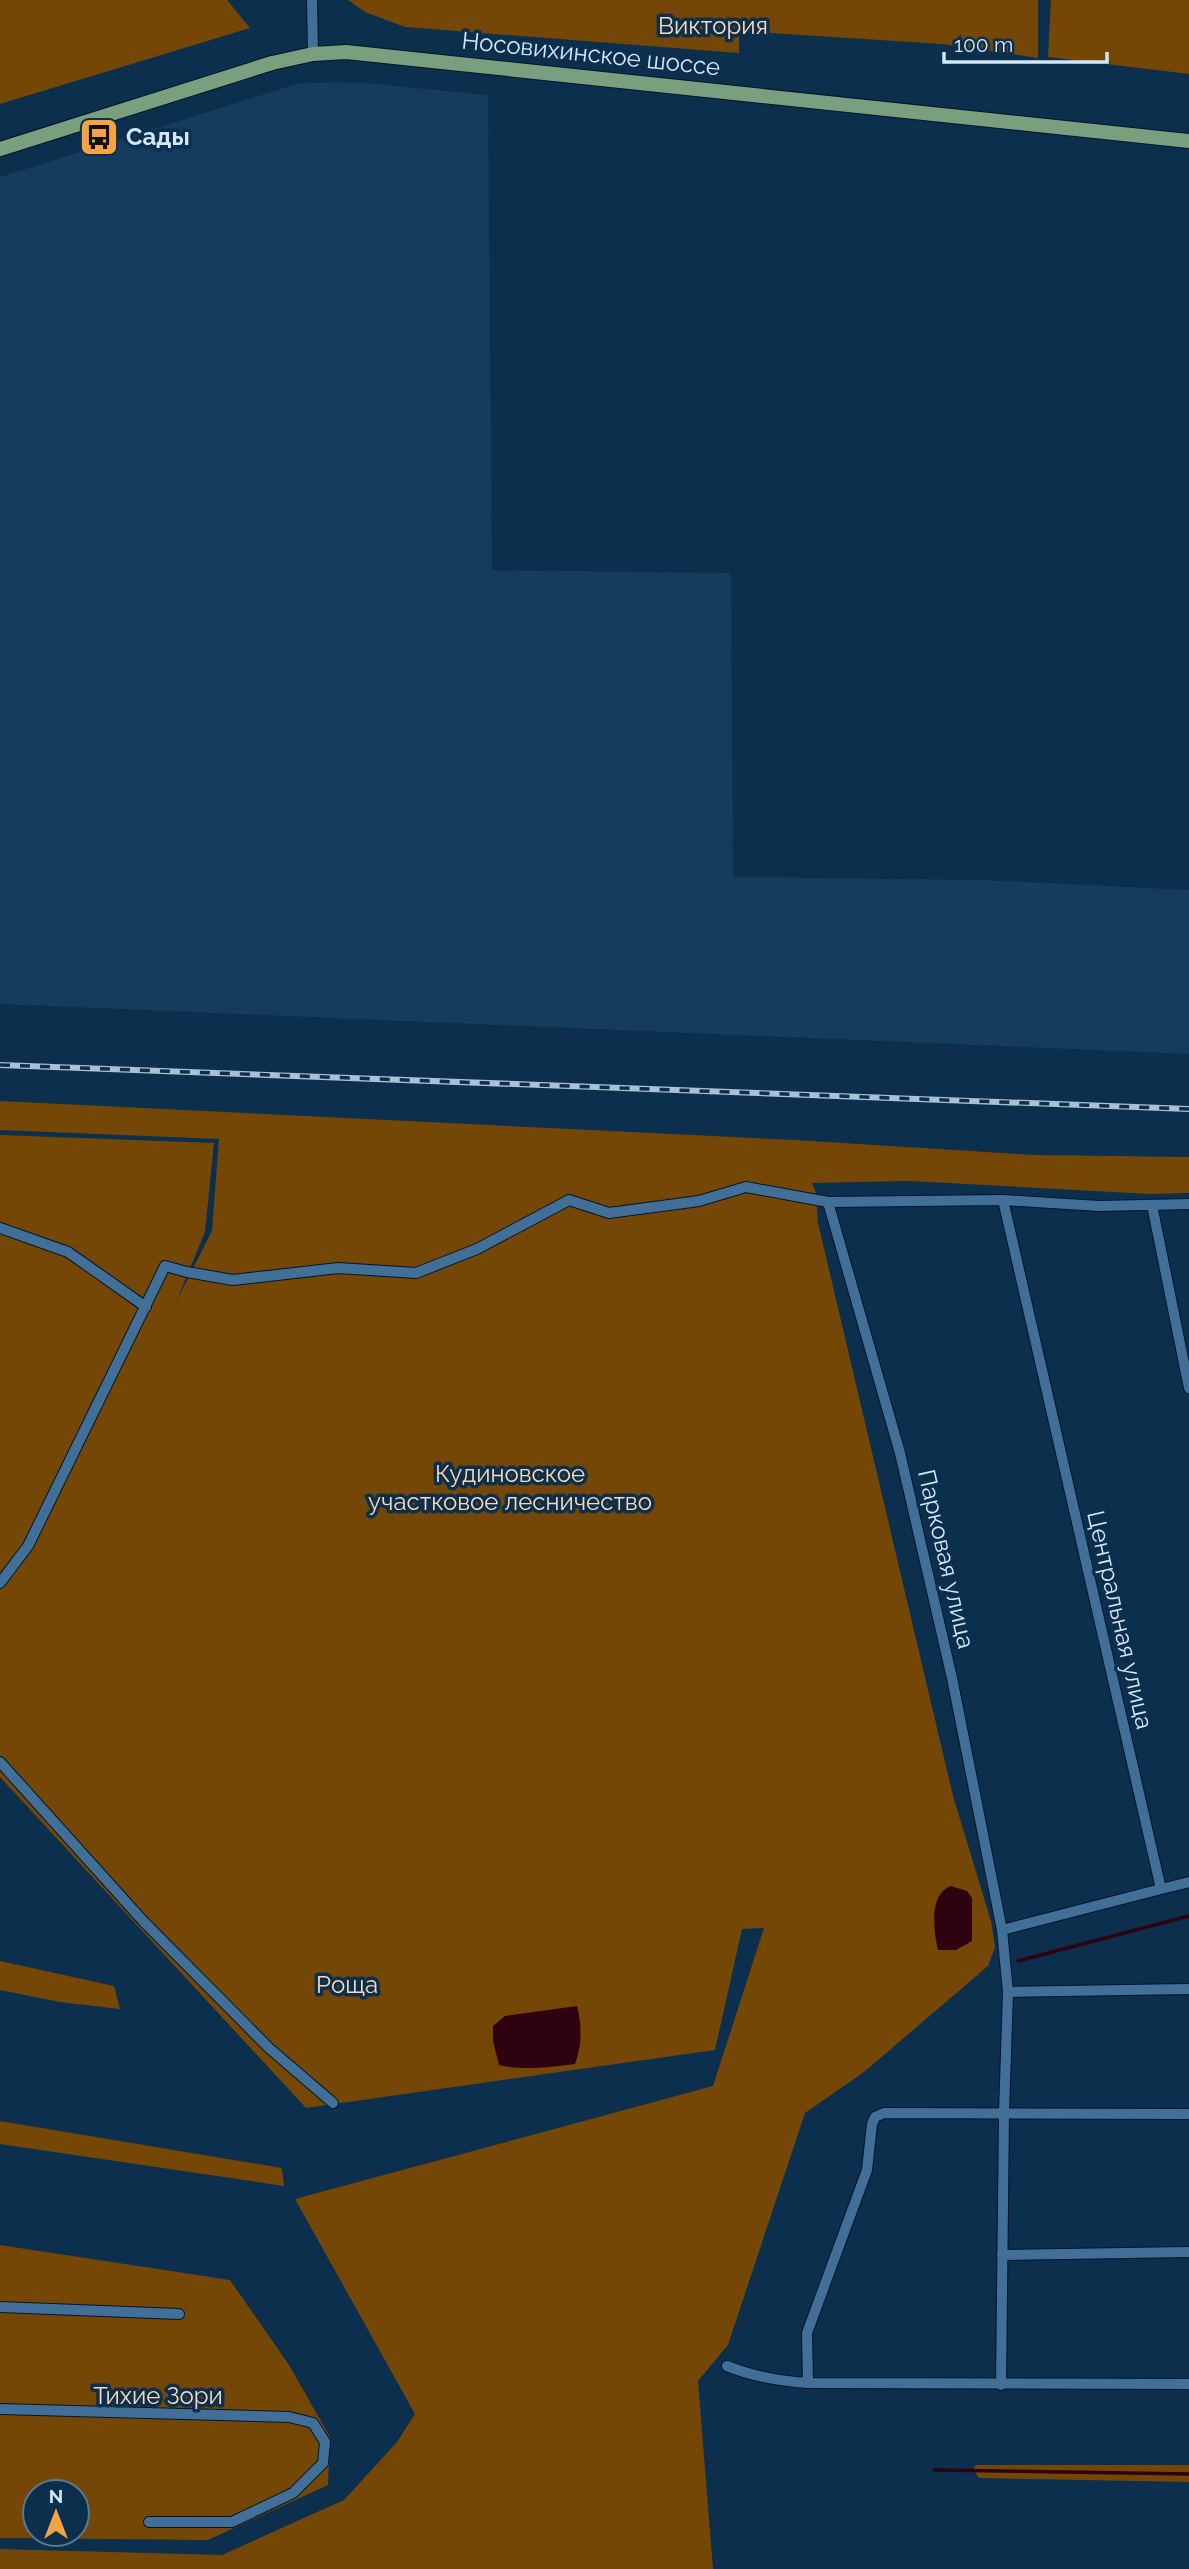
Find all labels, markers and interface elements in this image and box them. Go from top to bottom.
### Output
park label: Виктория [658,11,768,40]
scale bar [944,21,1107,65]
street label: Носовихинское шоссе [460,26,722,81]
text: 100 m [954,32,1013,57]
bus stop icon: Сады [78,116,120,158]
place label: Сады [126,122,190,151]
park label: Кудиновское участковое лесничество [368,1459,652,1516]
street label: Парковая улица [912,1467,981,1651]
street label: Центральная улица [1081,1508,1160,1732]
park label: Роща [316,1970,378,1999]
park label: Тихие Зори [93,2381,223,2410]
north arrow [21,2478,91,2548]
text: N [49,2485,63,2507]

